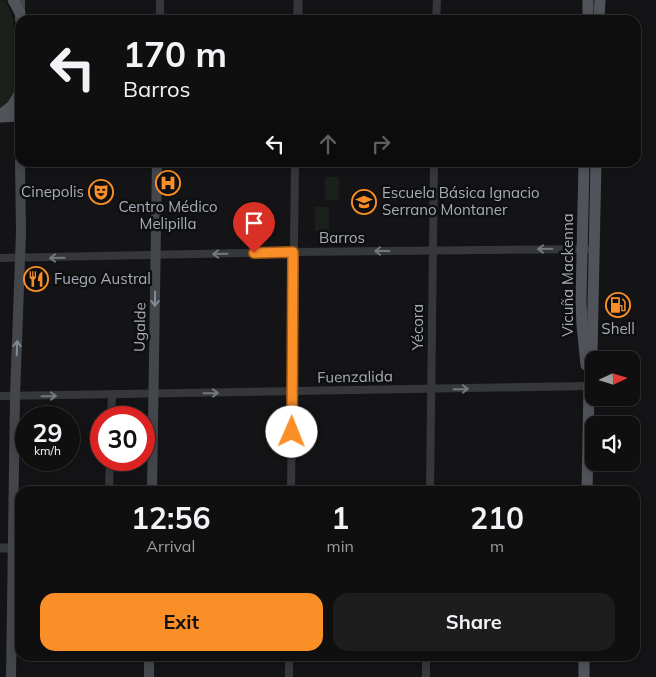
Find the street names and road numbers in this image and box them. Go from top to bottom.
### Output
street label: Vicuña Mackenna [558,213,577,337]
street label: Barros [319,228,365,247]
street label: Ugalde [130,302,149,352]
street label: Yécora [408,304,427,351]
street label: Fuenzalida [317,366,393,387]

